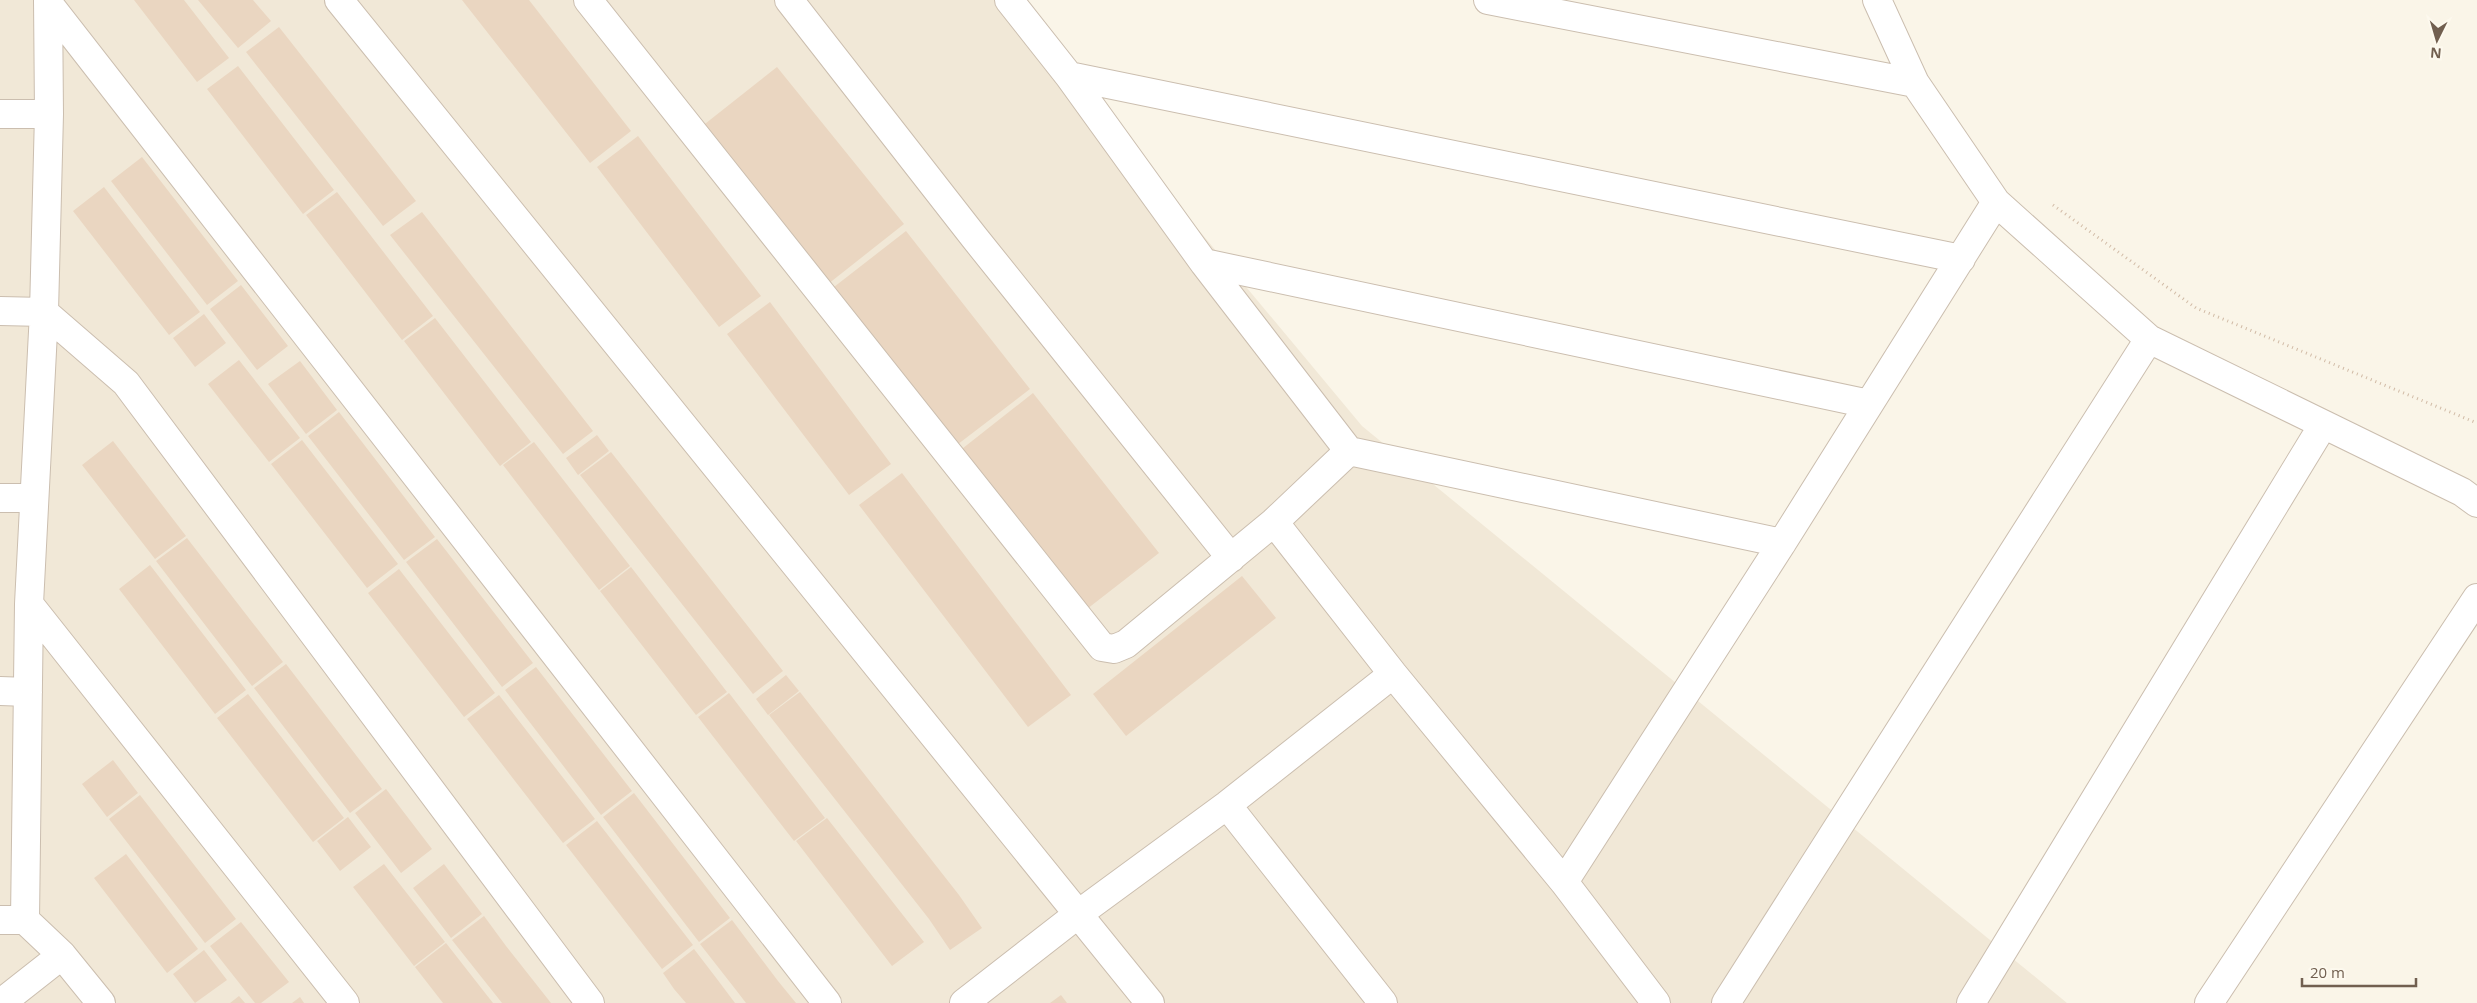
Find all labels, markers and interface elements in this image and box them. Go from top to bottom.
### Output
north arrow [2412,15,2462,65]
text: N [2429,43,2442,63]
scale bar [2302,956,2416,988]
text: 20 m [2310,962,2345,982]

